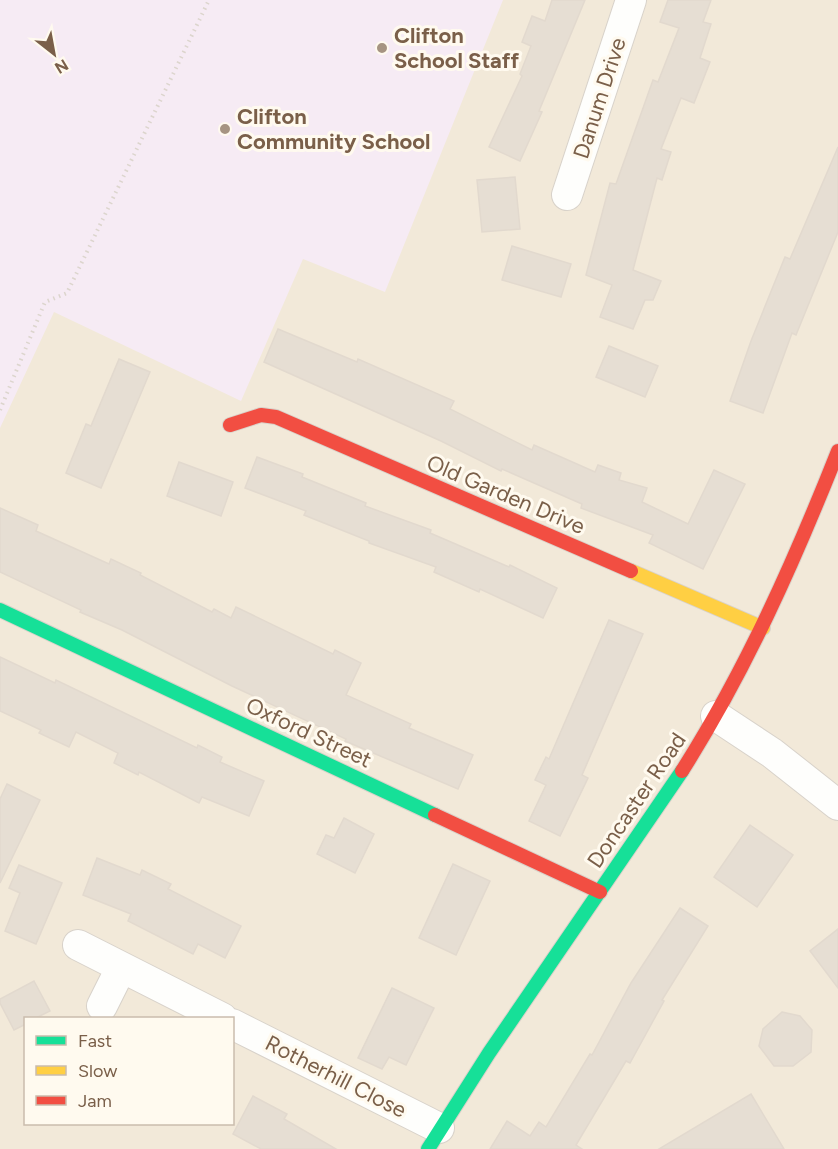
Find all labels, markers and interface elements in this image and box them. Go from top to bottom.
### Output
place label: Clifton School Staff [394,22,519,74]
north arrow [24,24,84,84]
street label: Danum Drive [567,34,632,162]
marker: Clifton School Staff [375,41,389,55]
text: N [51,55,72,78]
place label: Clifton Community School [237,103,431,155]
marker: Clifton Community School [218,122,232,136]
street label: Old Garden Drive [423,449,589,540]
street label: Oxford Street [242,692,376,773]
street label: Doncaster Road [581,728,692,873]
legend [24,1017,234,1125]
street label: Rotherhill Close [261,1029,411,1124]
text: Fast [78,1030,112,1052]
text: Slow [78,1060,117,1082]
text: Jam [78,1090,112,1112]

